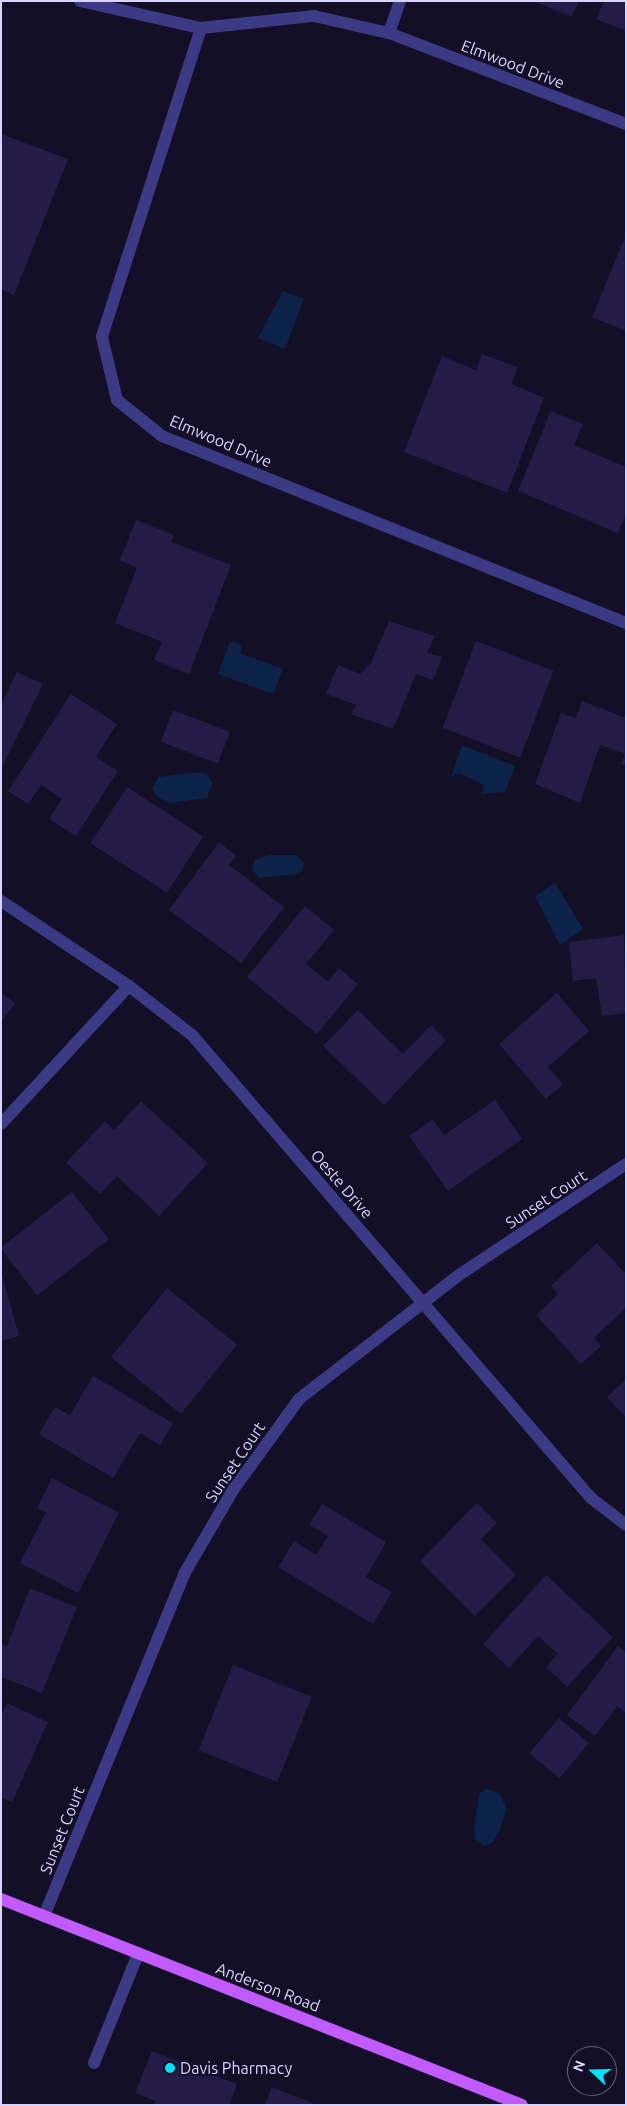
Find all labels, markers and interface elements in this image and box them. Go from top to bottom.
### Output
street label: Elmwood Drive [459,36,567,92]
street label: Elmwood Drive [167,411,275,471]
street label: Oeste Drive [307,1146,377,1222]
street label: Sunset Court [502,1166,590,1232]
street label: Sunset Court [201,1418,269,1506]
street label: Sunset Court [36,1783,88,1877]
street label: Anderson Road [213,1958,323,2016]
north arrow [567,2046,617,2096]
place label: Davis Pharmacy [180,2058,292,2078]
text: N [570,2058,588,2074]
marker: Davis Pharmacy [164,2062,176,2074]

